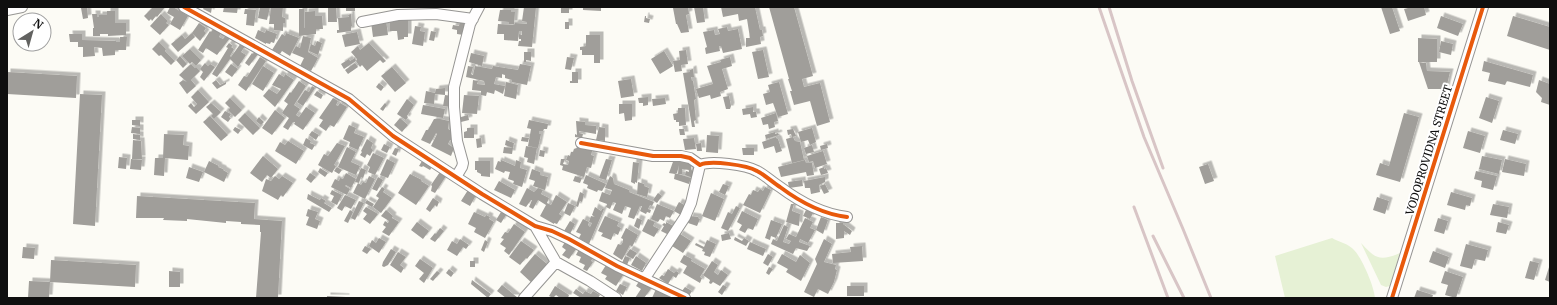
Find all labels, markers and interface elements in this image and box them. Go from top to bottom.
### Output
north arrow [12,12,52,52]
text: N [30,16,46,32]
street label: VODOPROVIDNA STREET [1402,83,1456,218]

